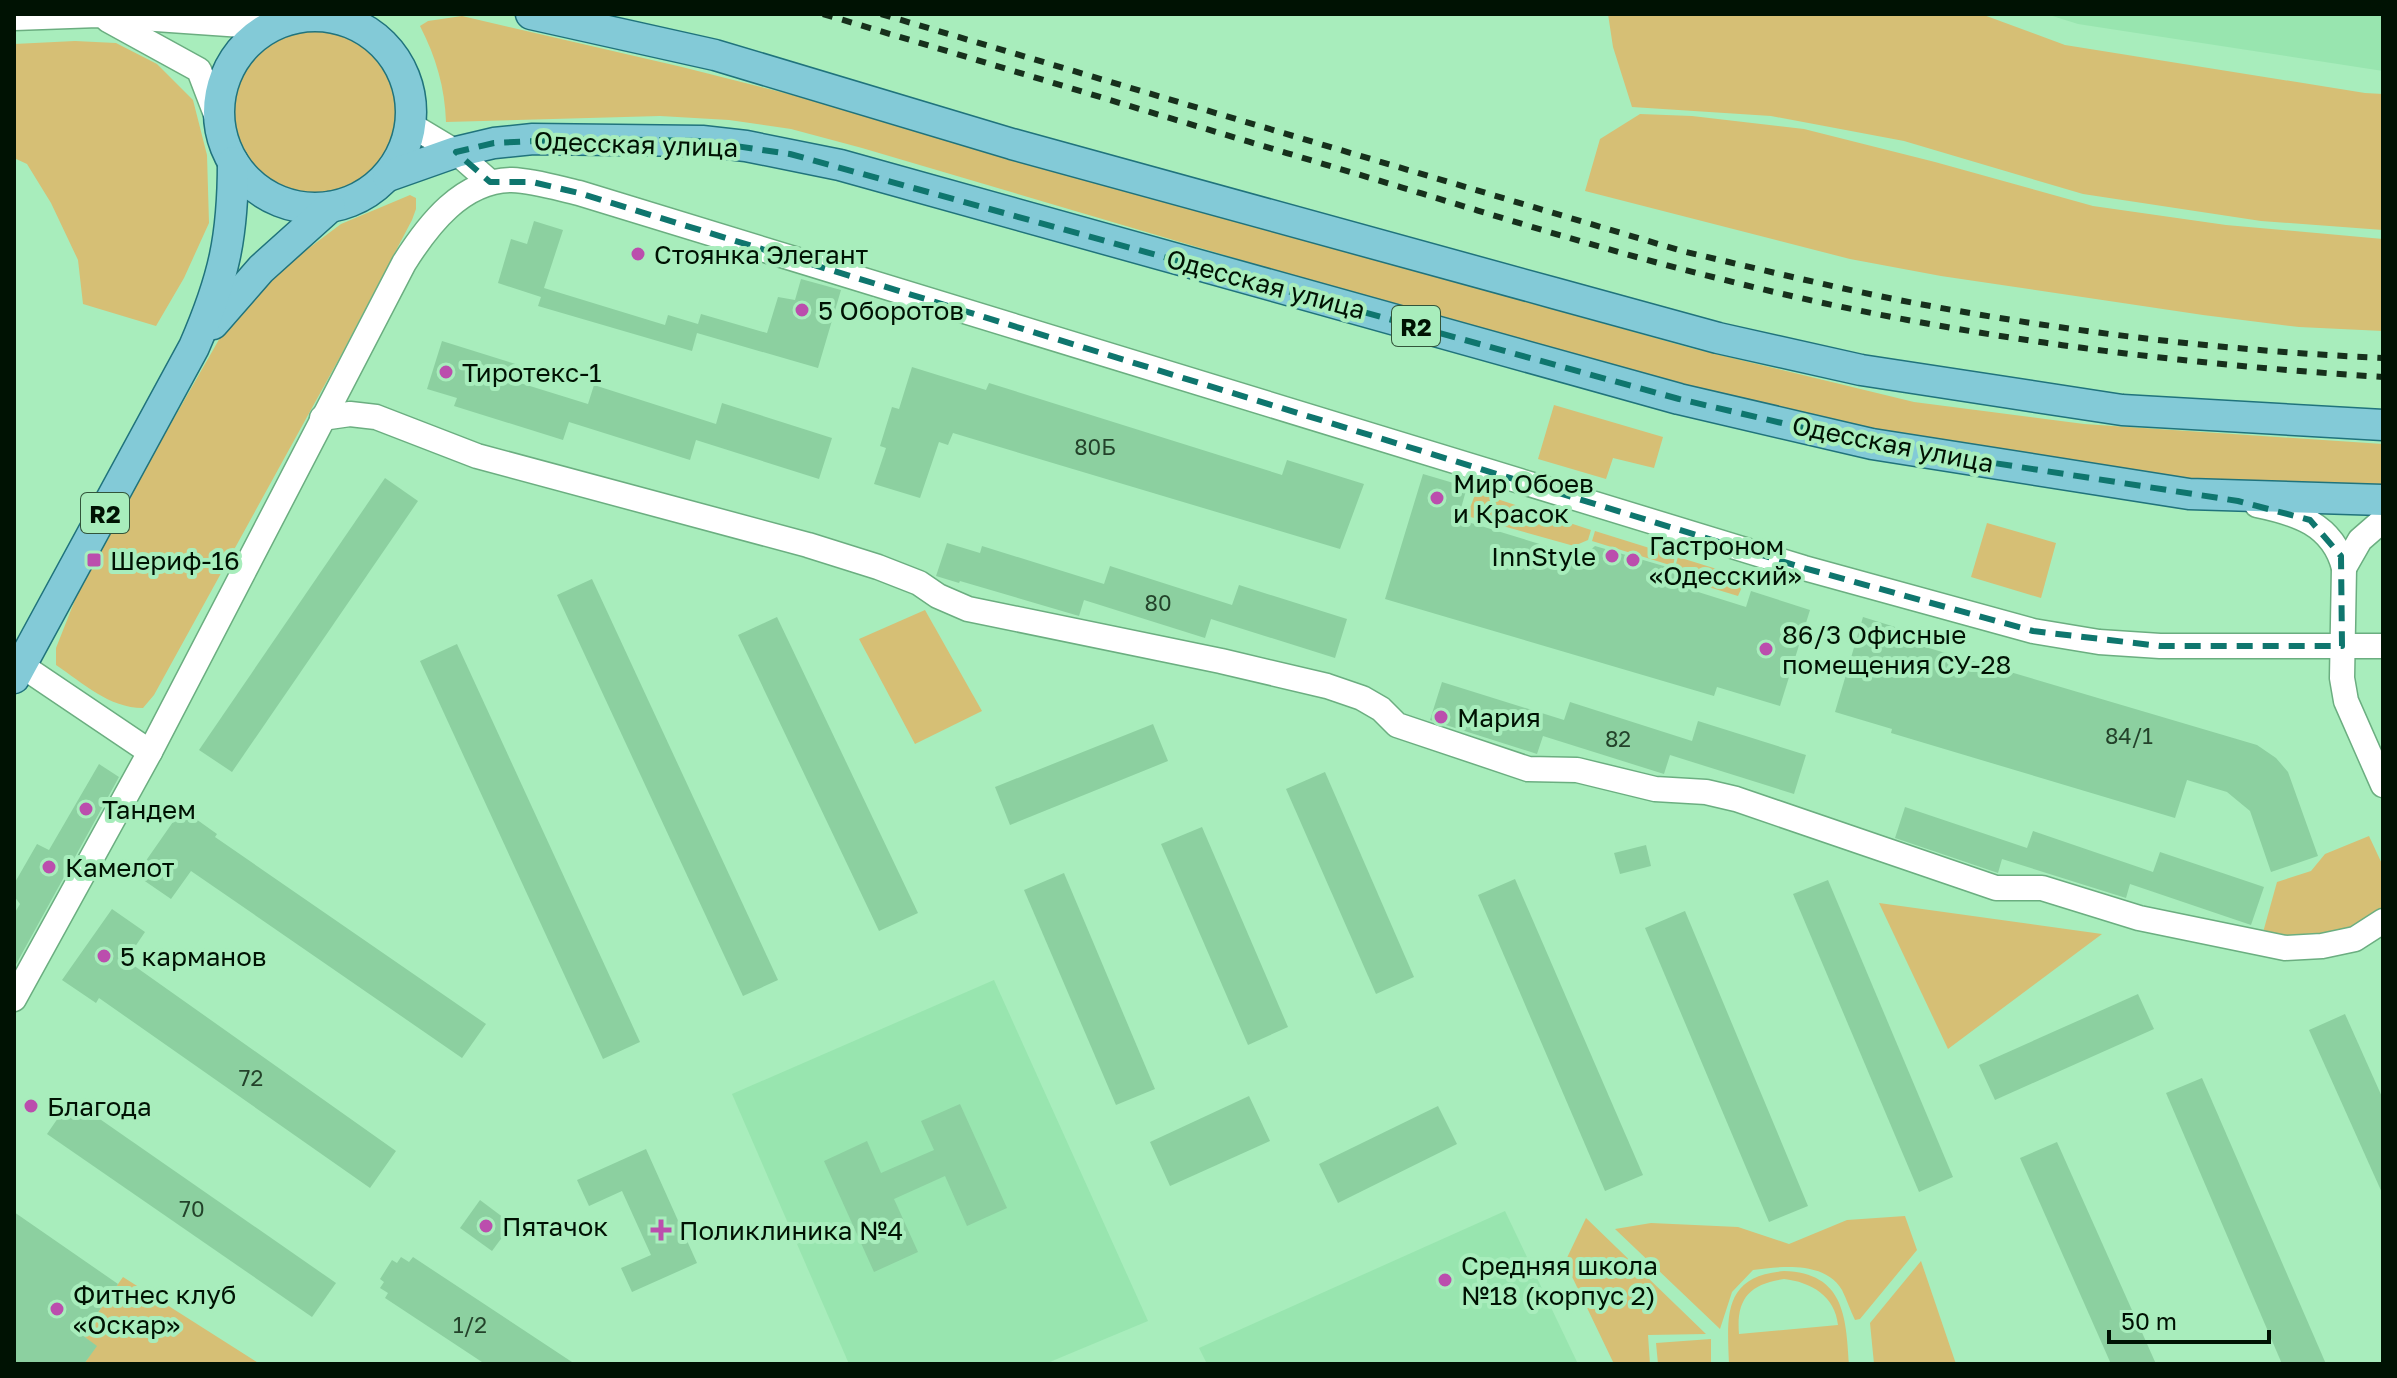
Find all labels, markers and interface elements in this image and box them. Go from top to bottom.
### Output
street label: Одесская улица [533,125,739,163]
place label: Стоянка Элегант [654,239,869,270]
street label: Одесская улица [1163,243,1369,325]
marker: Стоянка Элегант [629,245,647,263]
place label: 5 Оборотов [818,295,964,326]
marker: 5 Оборотов [793,301,811,319]
road number: R2 [1392,306,1440,346]
place label: Тиротекс-1 [462,357,602,388]
marker: Тиротекс-1 [437,363,455,381]
street label: Одесская улица [1790,409,1996,479]
house number: 80Б [1074,433,1116,460]
place label: Мир Обоев и Красок [1453,468,1594,529]
marker: Мир Обоев и Красок [1428,489,1446,507]
road number: R2 [81,493,129,533]
place label: Гастроном «Одесский» [1649,530,1802,591]
place label: InnStyle [1491,541,1596,572]
place label: Шериф-16 [110,545,240,576]
marker: InnStyle [1603,547,1621,565]
marker: Шериф-16 [85,551,103,569]
marker: Гастроном «Одесский» [1624,551,1642,569]
house number: 80 [1144,589,1172,616]
place label: 86/3 Офисные помещения СУ-28 [1782,619,2011,680]
marker: 86/3 Офисные помещения СУ-28 [1757,640,1775,658]
place label: Мария [1457,702,1541,733]
marker: Мария [1432,708,1450,726]
house number: 84/1 [2105,722,2153,749]
house number: 82 [1605,725,1631,752]
place label: Тандем [102,794,196,825]
marker: Тандем [77,800,95,818]
place label: Камелот [65,852,175,883]
marker: Камелот [40,858,58,876]
place label: 5 карманов [120,941,267,972]
marker: 5 карманов [95,947,113,965]
house number: 72 [239,1064,263,1091]
place label: Благода [47,1091,152,1122]
marker: Благода [22,1097,40,1115]
house number: 70 [179,1195,205,1222]
place label: Пятачок [502,1211,608,1242]
place label: Поликлиника №4 [679,1215,903,1246]
marker: Пятачок [477,1217,495,1235]
marker: Поликлиника №4 [650,1219,672,1241]
place label: Средняя школа №18 (корпус 2) [1461,1250,1658,1311]
marker: Средняя школа №18 (корпус 2) [1436,1271,1454,1289]
place label: Фитнес клуб «Оскар» [73,1279,236,1340]
scale bar [2109,1294,2269,1344]
marker: Фитнес клуб «Оскар» [48,1300,66,1318]
text: 50 m [2121,1306,2177,1335]
house number: 1/2 [453,1311,487,1338]

